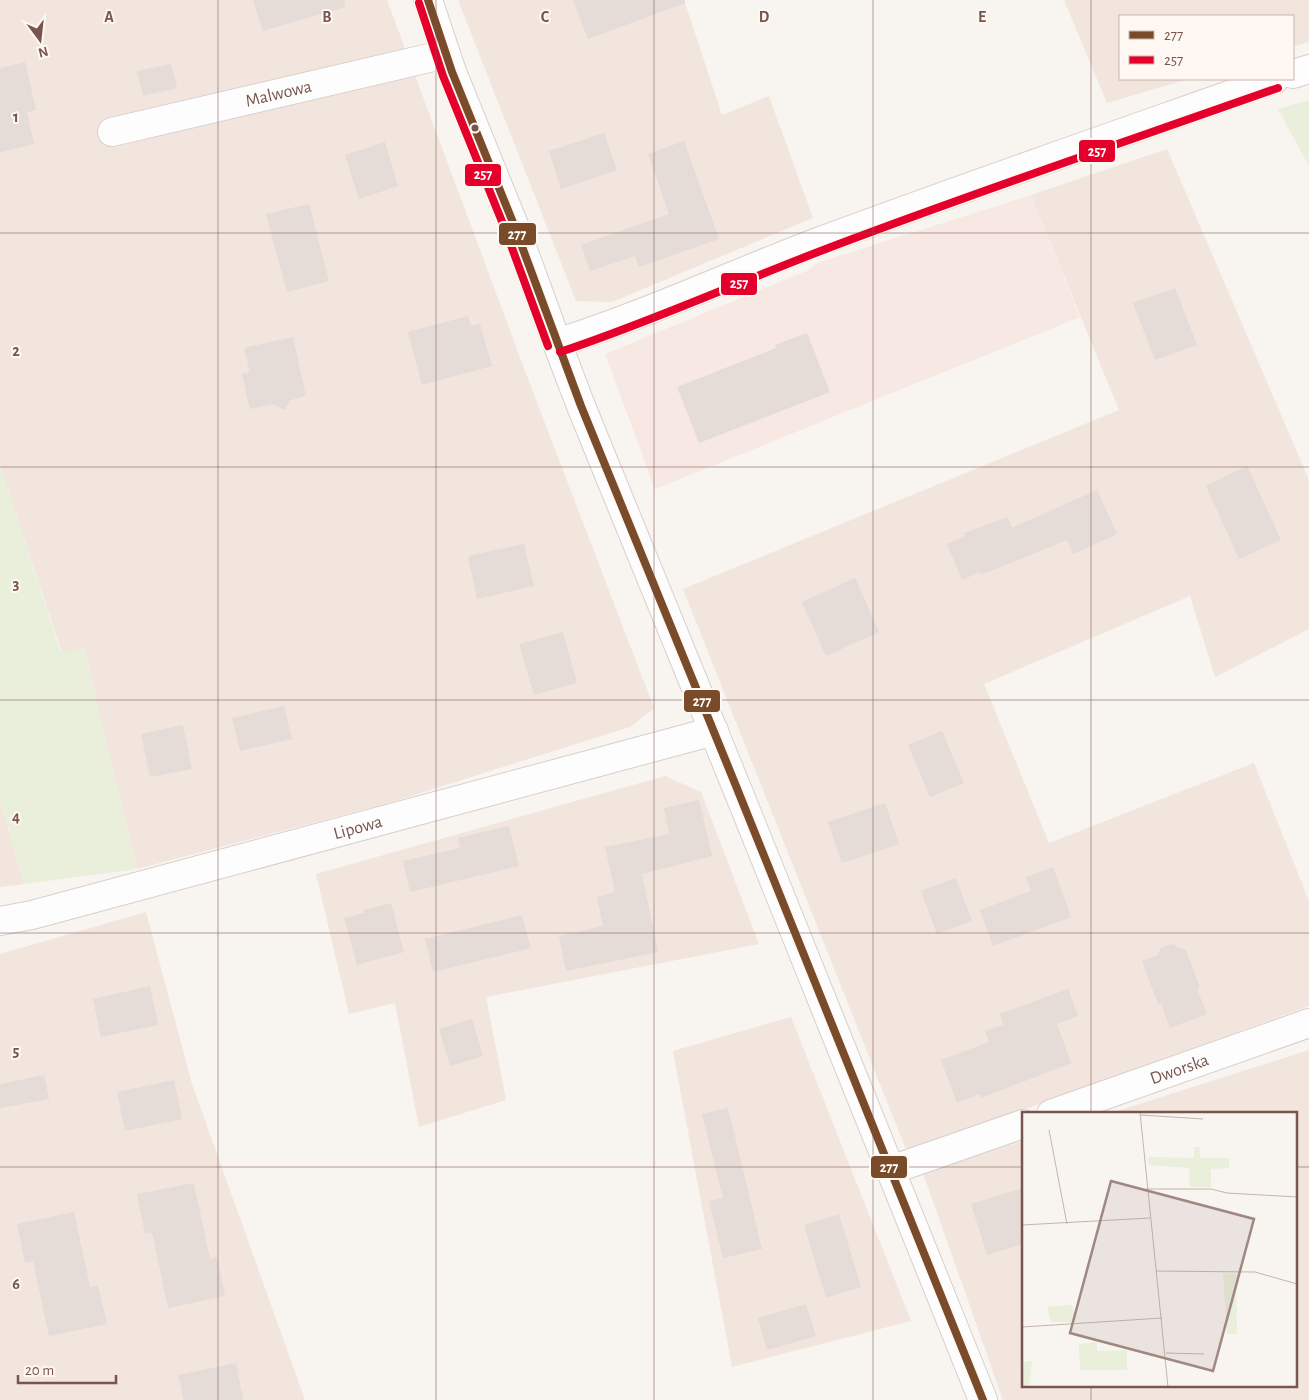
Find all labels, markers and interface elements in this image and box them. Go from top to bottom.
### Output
text: A [104,9,114,25]
text: B [322,9,332,25]
text: C [541,9,550,25]
text: D [759,9,770,25]
text: E [978,9,986,25]
north arrow [15,15,65,65]
legend [1119,15,1294,80]
text: 277 [1164,28,1183,43]
text: N [37,44,50,60]
text: 257 [1164,53,1183,68]
street label: Malwowa [244,78,314,111]
text: 1 [13,109,19,125]
unlabelled marker [470,123,480,133]
line badge: 257 [1078,139,1116,163]
text: 257 [1088,145,1106,159]
line badge: 257 [464,163,502,187]
text: 257 [474,168,492,182]
line badge: 277 [498,222,537,246]
text: 277 [508,228,526,242]
line badge: 257 [720,272,758,296]
text: 257 [730,277,748,291]
text: 2 [12,343,20,359]
text: 3 [13,576,20,592]
line badge: 277 [683,689,721,713]
text: 277 [693,695,711,709]
text: 4 [12,809,20,825]
street label: Lipowa [332,813,384,843]
text: 5 [13,1043,20,1059]
street label: Dworska [1148,1051,1211,1088]
inset map [1022,1112,1296,1388]
line badge: 277 [870,1155,908,1179]
text: 277 [880,1161,898,1175]
text: 6 [12,1276,20,1292]
scale bar [18,1352,115,1384]
text: 20 m [25,1363,54,1378]

